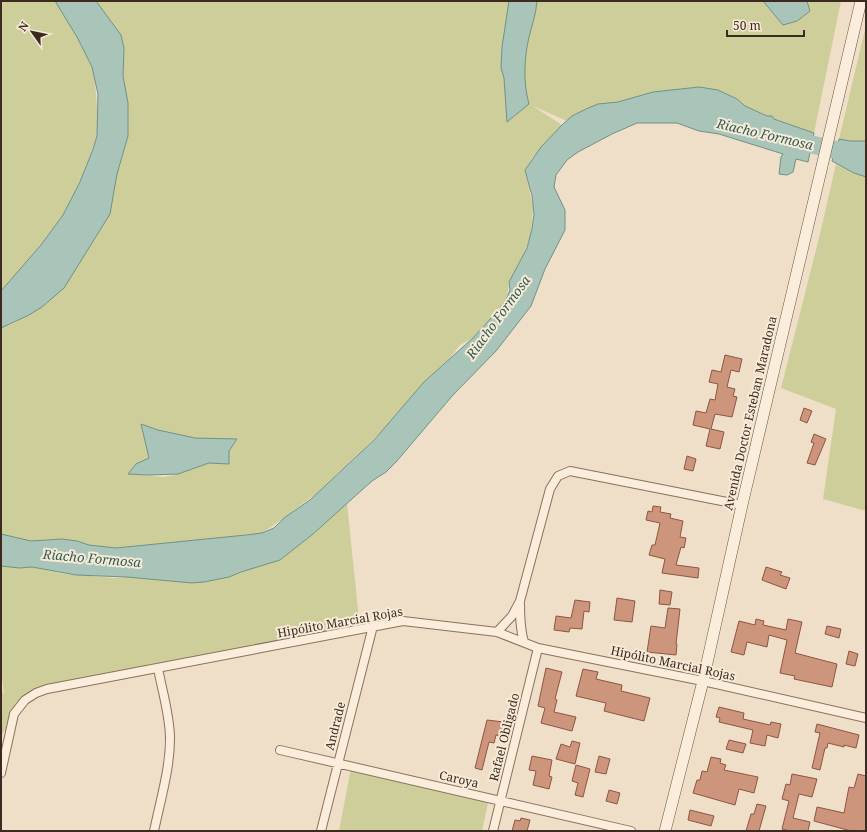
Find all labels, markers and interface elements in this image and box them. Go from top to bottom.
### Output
north arrow [12,12,52,52]
scale bar [727,12,804,38]
text: 50 m [733,17,761,34]
text: N [15,18,32,34]
water label: Riacho Formosa [714,114,815,154]
water label: Riacho Formosa [461,272,534,363]
street label: Avenida Doctor Esteban Maradona [719,314,781,512]
water label: Riacho Formosa [41,545,142,571]
street label: Hipólito Marcial Rojas [276,603,404,641]
street label: Hipólito Marcial Rojas [609,641,737,685]
street label: Rafael Obligado [485,691,523,783]
street label: Andrade [321,700,349,752]
street label: Caroya [438,766,481,792]

